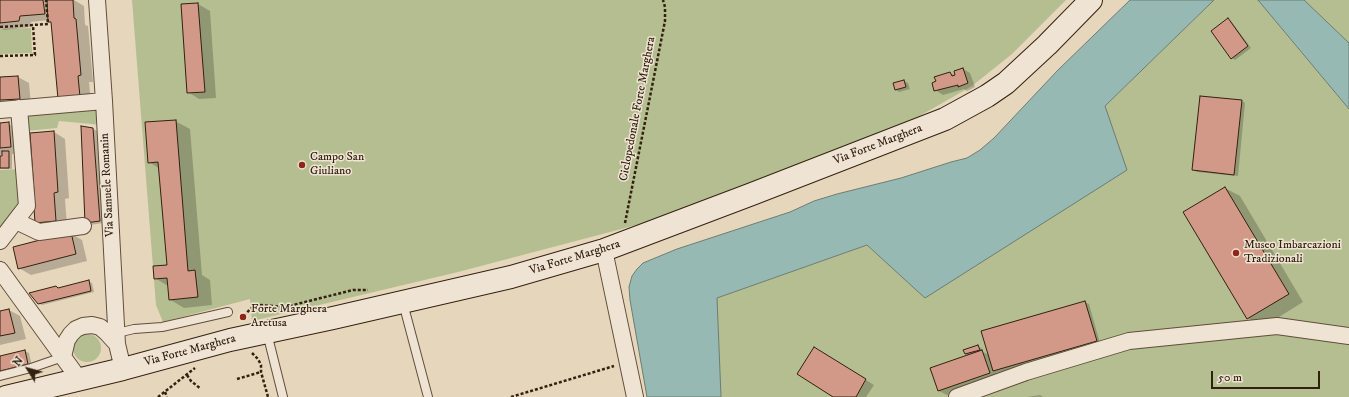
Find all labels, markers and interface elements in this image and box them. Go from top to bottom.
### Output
street label: Ciclopedonale Forte Marghera [617,36,659,182]
street label: Via Forte Marghera [832,121,924,169]
street label: Via Samuele Romanin [98,133,118,237]
place label: Campo San Giuliano [310,151,364,179]
marker: Campo San Giuliano [297,160,307,170]
street label: Via Forte Marghera [528,237,622,279]
place label: Museo Imbarcazioni Tradizionali [1244,239,1341,267]
marker: Museo Imbarcazioni Tradizionali [1231,248,1241,258]
place label: Forte Marghera Aretusa [251,303,327,331]
marker: Forte Marghera Aretusa [238,312,248,322]
street label: Via Forte Marghera [143,332,237,370]
north arrow [8,349,48,389]
text: N [10,354,27,370]
scale bar [1213,363,1322,389]
text: 50 m [1218,370,1242,385]

